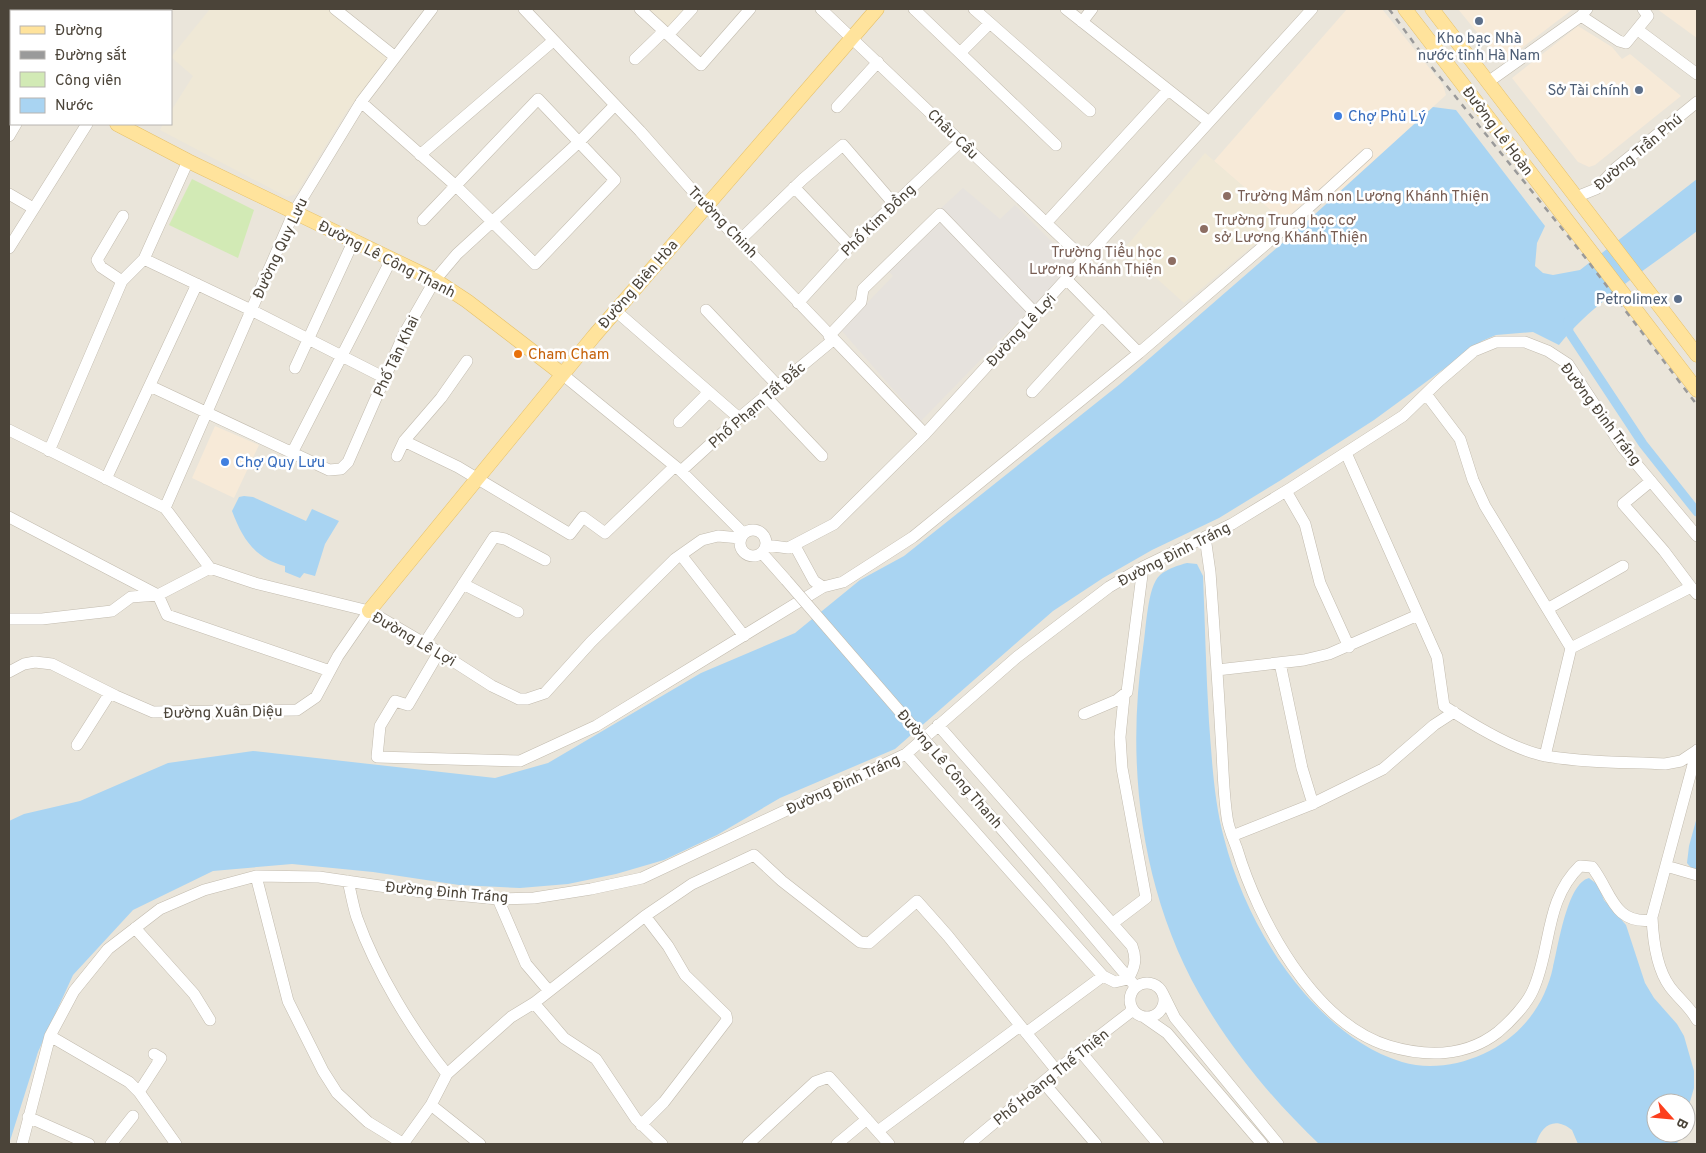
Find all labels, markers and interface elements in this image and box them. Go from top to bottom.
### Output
legend [10,10,172,125]
marker: Kho bạc Nhà nước tỉnh Hà Nam [1473,15,1485,27]
text: Đường [55,22,103,41]
place label: Kho bạc Nhà nước tỉnh Hà Nam [1418,30,1540,66]
text: Đường sắt [55,46,127,66]
text: Công viên [55,72,122,91]
place label: Sở Tài chính [1547,82,1629,101]
street label: Đường Lê Hoàn [1457,84,1536,180]
marker: Sở Tài chính [1633,84,1645,96]
text: Nước [55,97,94,116]
street label: Châu Cầu [922,105,982,164]
place label: Chợ Phủ Lý [1348,108,1426,127]
marker: Chợ Phủ Lý [1332,110,1344,122]
street label: Đường Trần Phú [1590,110,1687,196]
street label: Phố Kim Đồng [837,180,920,261]
street label: Trường Chinh [683,183,761,263]
place label: Trường Mầm non Lương Khánh Thiện [1237,187,1489,207]
marker: Trường Mầm non Lương Khánh Thiện [1221,190,1233,202]
street label: Đường Quy Lưu [250,195,313,302]
place label: Trường Trung học cơ sở Lương Khánh Thiện [1214,212,1368,248]
street label: Đường Lê Công Thanh [314,217,458,303]
marker: Trường Trung học cơ sở Lương Khánh Thiện [1198,223,1210,235]
street label: Đường Biên Hòa [595,237,683,333]
place label: Trường Tiểu học Lương Khánh Thiện [1029,242,1162,280]
marker: Trường Tiểu học Lương Khánh Thiện [1166,255,1178,267]
street label: Đường Lê Lợi [983,290,1061,372]
place label: Petrolimex [1596,291,1668,310]
marker: Petrolimex [1672,293,1684,305]
street label: Phố Tân Khai [369,313,424,400]
place label: Cham Cham [528,346,610,365]
marker: Cham Cham [512,348,524,360]
street label: Phố Phạm Tất Đắc [705,358,810,453]
street label: Đường Đinh Tráng [1555,360,1645,470]
place label: Chợ Quy Lưu [235,454,325,473]
marker: Chợ Quy Lưu [219,456,231,468]
street label: Đường Đinh Tráng [1115,519,1234,592]
street label: Đường Lê Lợi [368,609,459,672]
street label: Đường Xuân Diệu [163,703,283,724]
street label: Đường Lê Công Thanh [892,707,1006,833]
street label: Đường Đinh Tráng [784,751,904,820]
street label: Đường Đinh Tráng [385,879,509,908]
street label: Phố Hoàng Thế Thiện [990,1025,1114,1131]
north arrow [1646,1093,1696,1143]
text: B [1671,1115,1691,1131]

